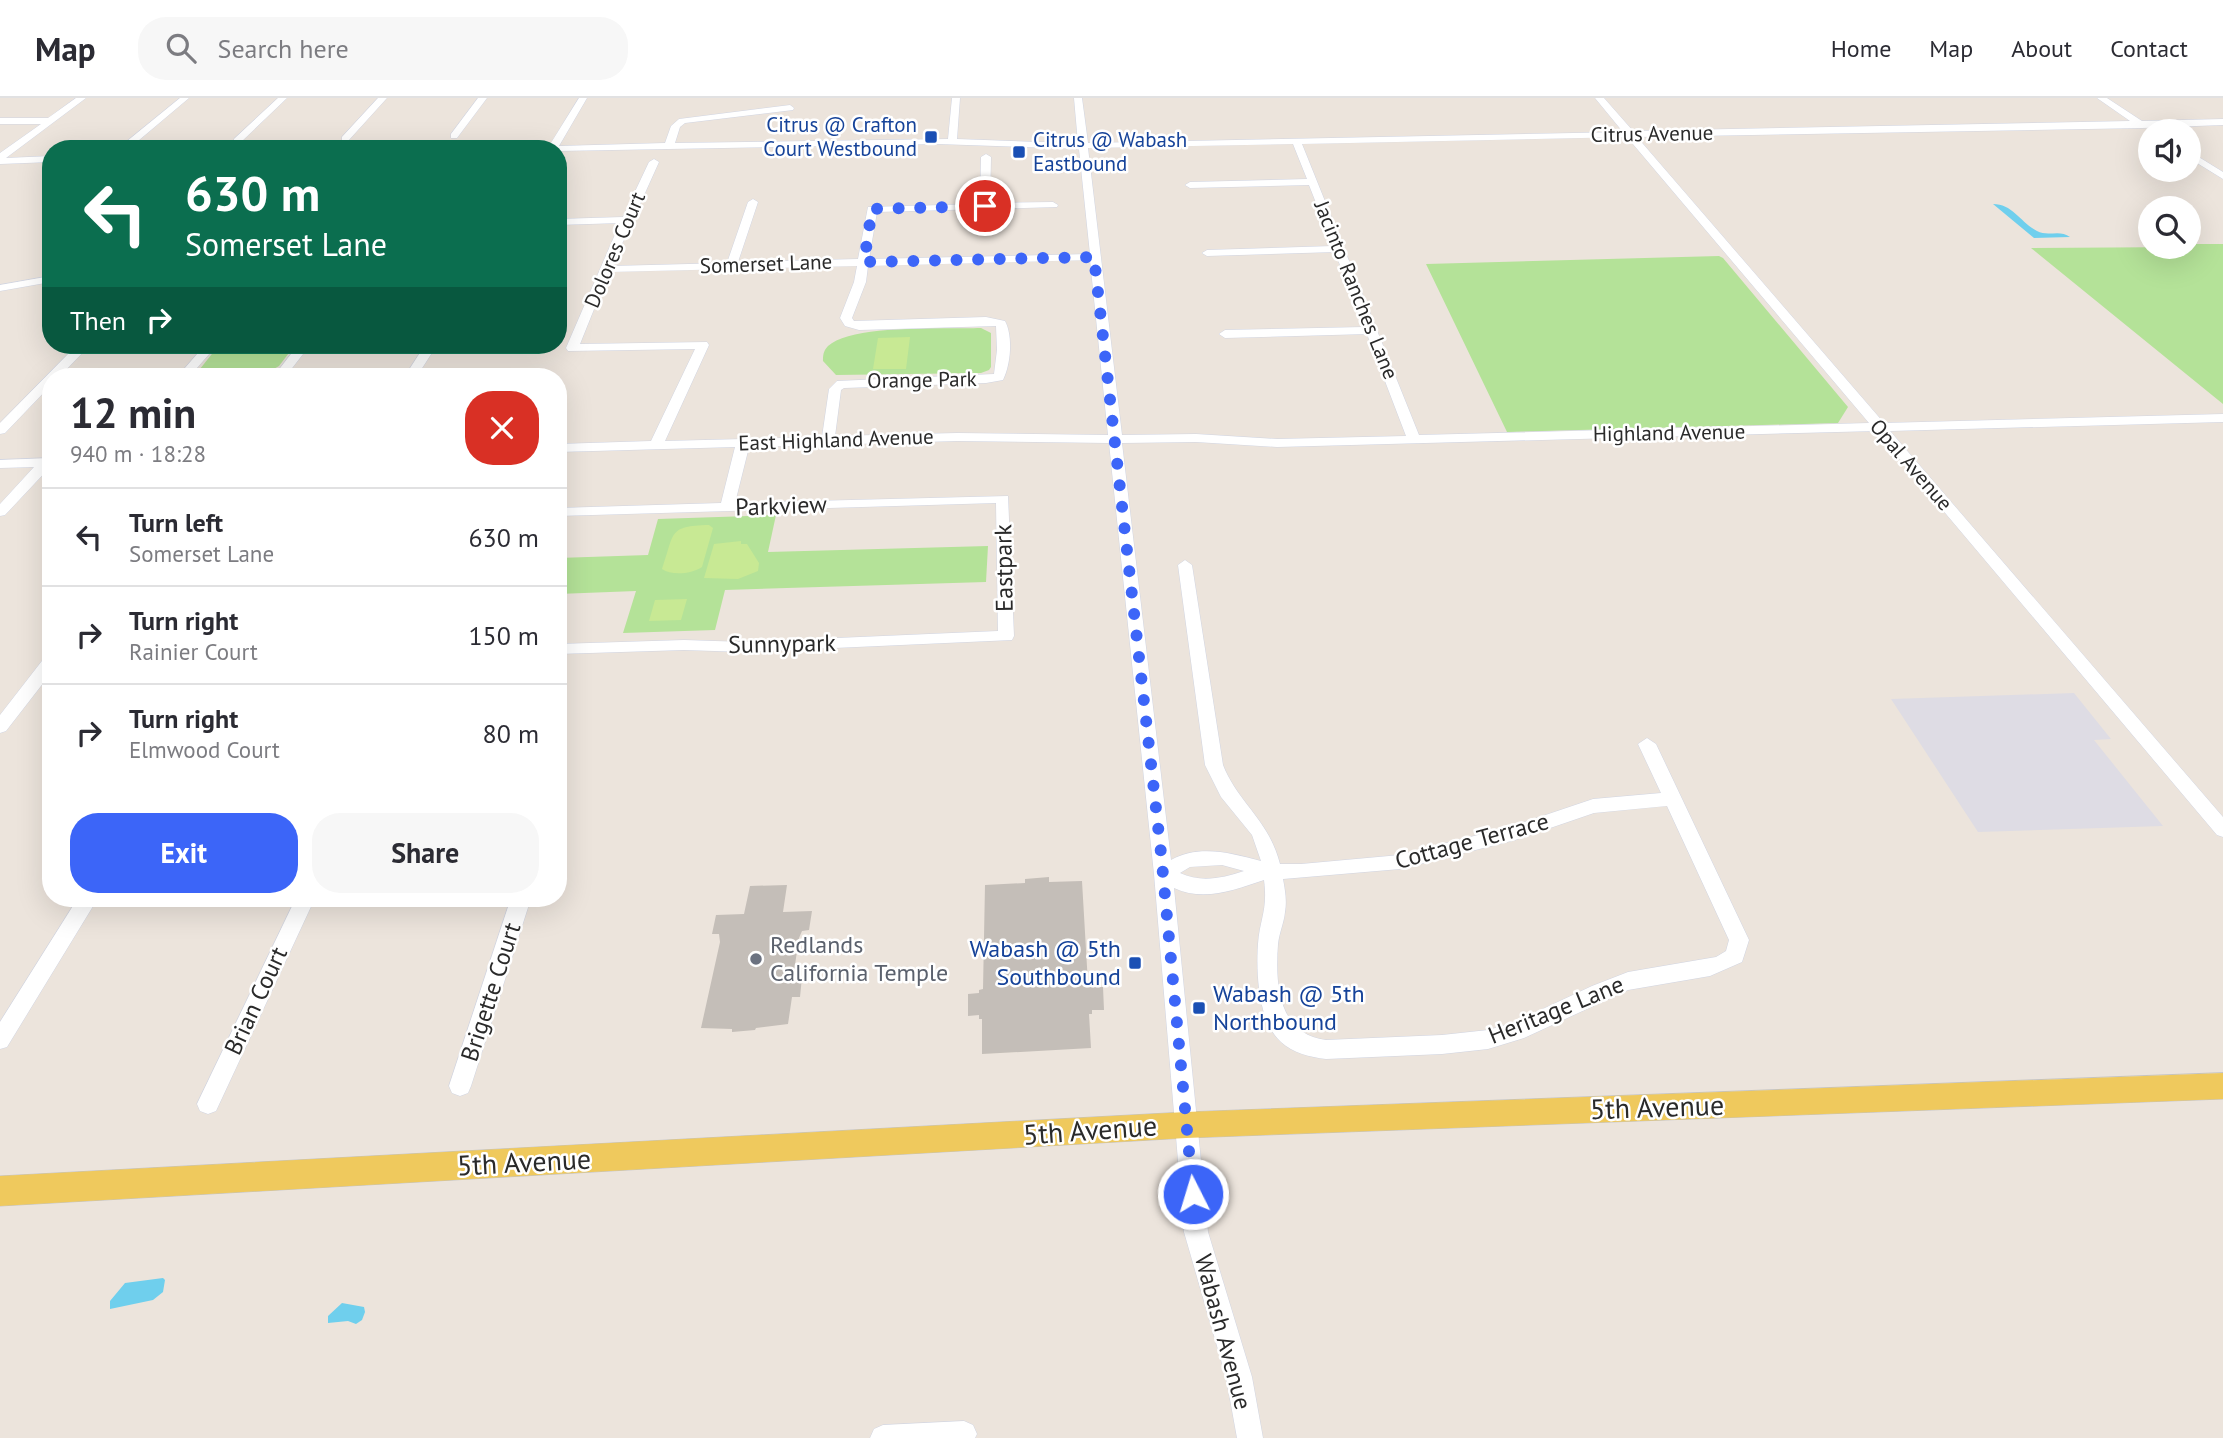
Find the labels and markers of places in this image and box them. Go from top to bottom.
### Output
place label: Citrus @ Crafton Court Westbound [763,111,917,162]
place label: Citrus @ Wabash Eastbound [1033,126,1187,177]
marker: Citrus @ Crafton Court Westbound [923,129,939,145]
marker: Citrus @ Wabash Eastbound [1011,144,1027,160]
pin [955,176,1015,236]
place label: Redlands California Temple [770,929,948,988]
place label: Wabash @ 5th Southbound [969,933,1121,992]
marker: Redlands California Temple [748,951,764,967]
marker: Wabash @ 5th Southbound [1127,955,1143,971]
place label: Wabash @ 5th Northbound [1213,978,1365,1037]
marker: Wabash @ 5th Northbound [1191,1000,1207,1016]

